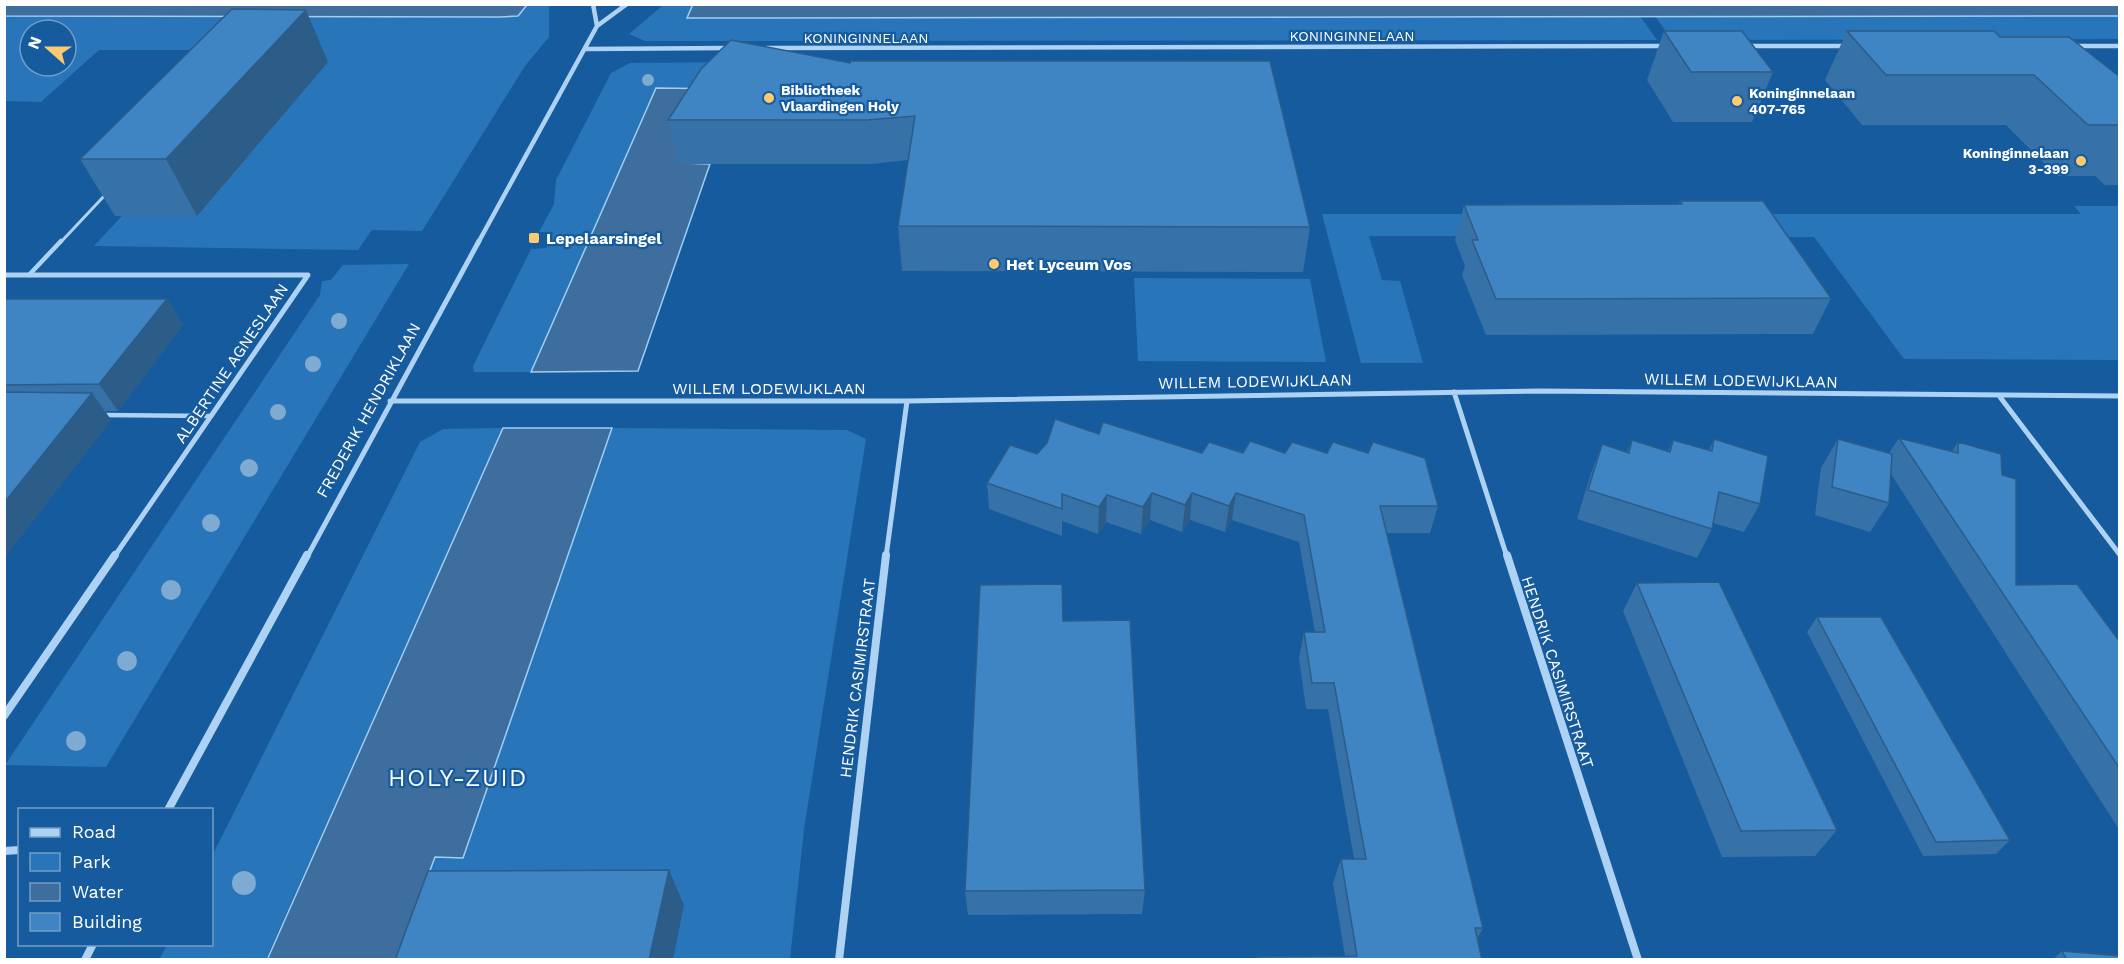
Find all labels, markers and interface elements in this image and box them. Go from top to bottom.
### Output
north arrow [18,18,78,78]
street label: KONINGINNELAAN [1290,28,1414,44]
street label: KONINGINNELAAN [804,30,928,46]
text: N [23,34,45,52]
place label: Bibliotheek Vlaardingen Holy [781,82,899,114]
place label: Koninginnelaan 407-765 [1749,85,1855,117]
marker: Bibliotheek Vlaardingen Holy [762,91,776,105]
marker: Koninginnelaan 407-765 [1730,94,1744,108]
place label: Koninginnelaan 3-399 [1963,145,2069,177]
marker: Koninginnelaan 3-399 [2074,154,2088,168]
place label: Lepelaarsingel [546,229,662,248]
marker: Lepelaarsingel [527,231,541,245]
place label: Het Lyceum Vos [1006,255,1132,274]
marker: Het Lyceum Vos [987,257,1001,271]
street label: ALBERTINE AGNESLAAN [171,280,292,447]
street label: FREDERIK HENDRIKLAAN [312,319,425,501]
street label: WILLEM LODEWIJKLAAN [1644,369,1838,392]
street label: WILLEM LODEWIJKLAAN [1158,370,1352,393]
street label: WILLEM LODEWIJKLAAN [672,379,866,398]
street label: HENDRIK CASIMIRSTRAAT [1517,574,1598,771]
street label: HENDRIK CASIMIRSTRAAT [836,577,879,779]
district label: HOLY-ZUID [388,764,528,792]
legend [18,808,213,946]
text: Road [72,821,116,842]
text: Park [72,851,111,872]
text: Water [72,881,124,902]
text: Building [72,911,142,932]

